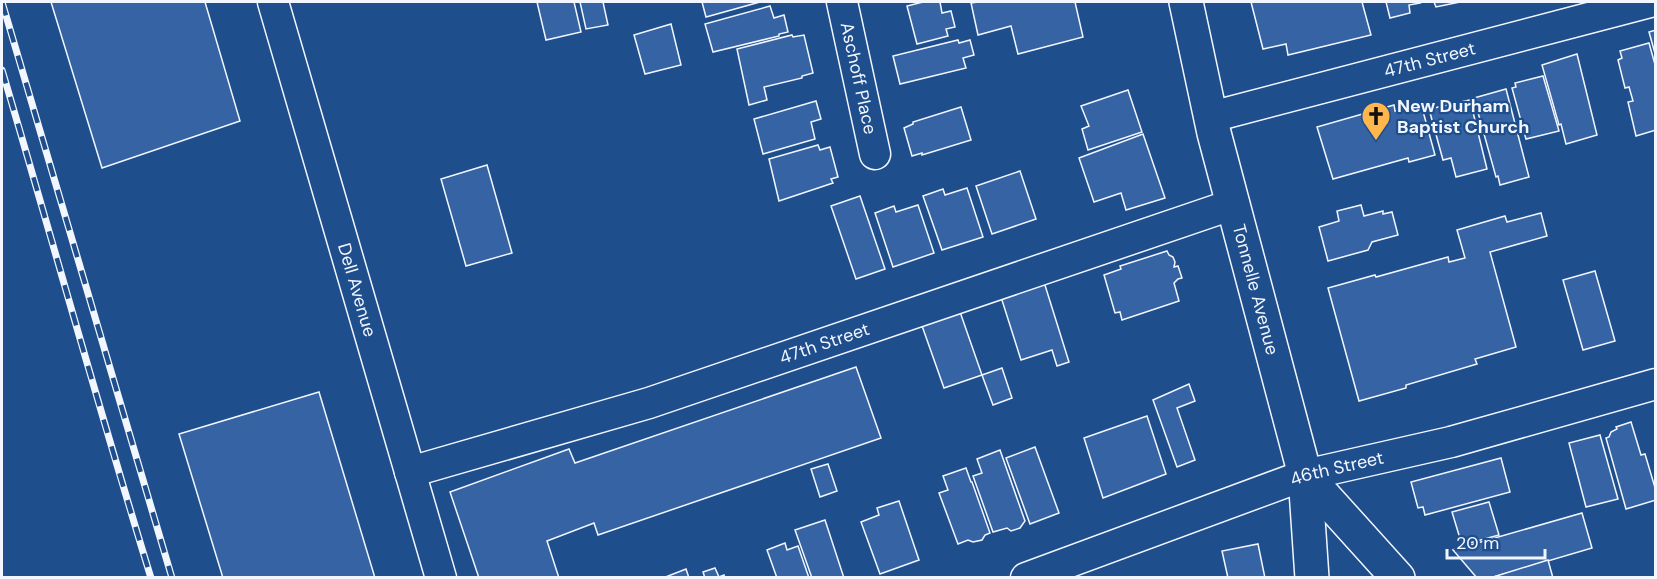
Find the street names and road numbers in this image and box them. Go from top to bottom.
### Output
street label: Aschoff Place [835,20,882,137]
street label: 47th Street [1381,36,1478,83]
street label: Tonnelle Avenue [1227,222,1285,358]
street label: Dell Avenue [332,240,382,340]
street label: 47th Street [776,317,873,370]
street label: 46th Street [1287,446,1386,492]

